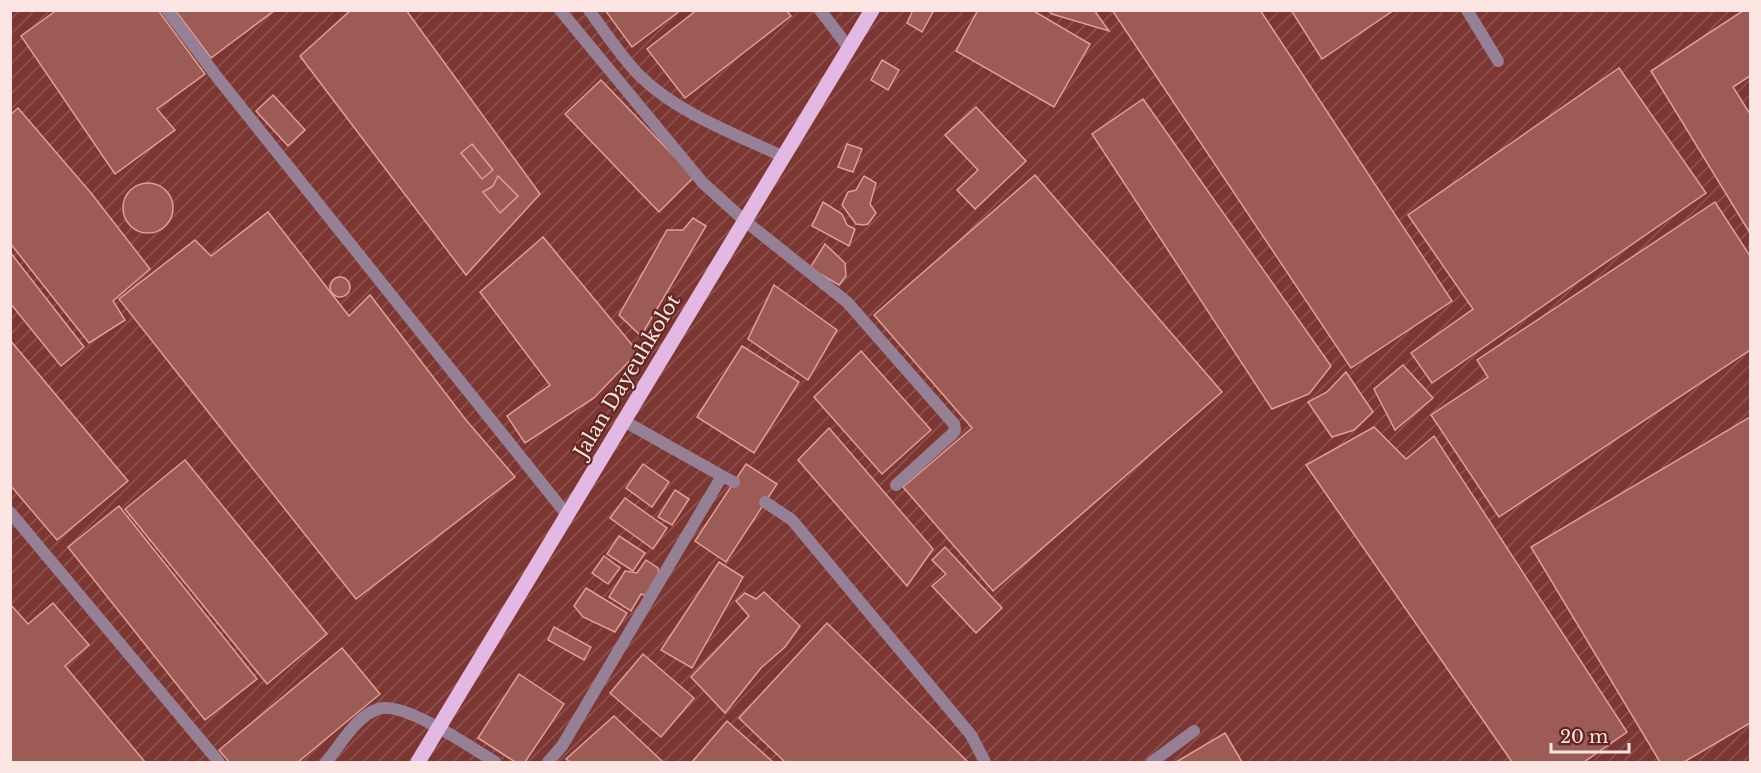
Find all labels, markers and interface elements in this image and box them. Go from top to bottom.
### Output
street label: Jalan Dayeuhkolot [567,290,686,465]
scale bar [1551,716,1629,754]
text: 20 m [1560,726,1608,748]

